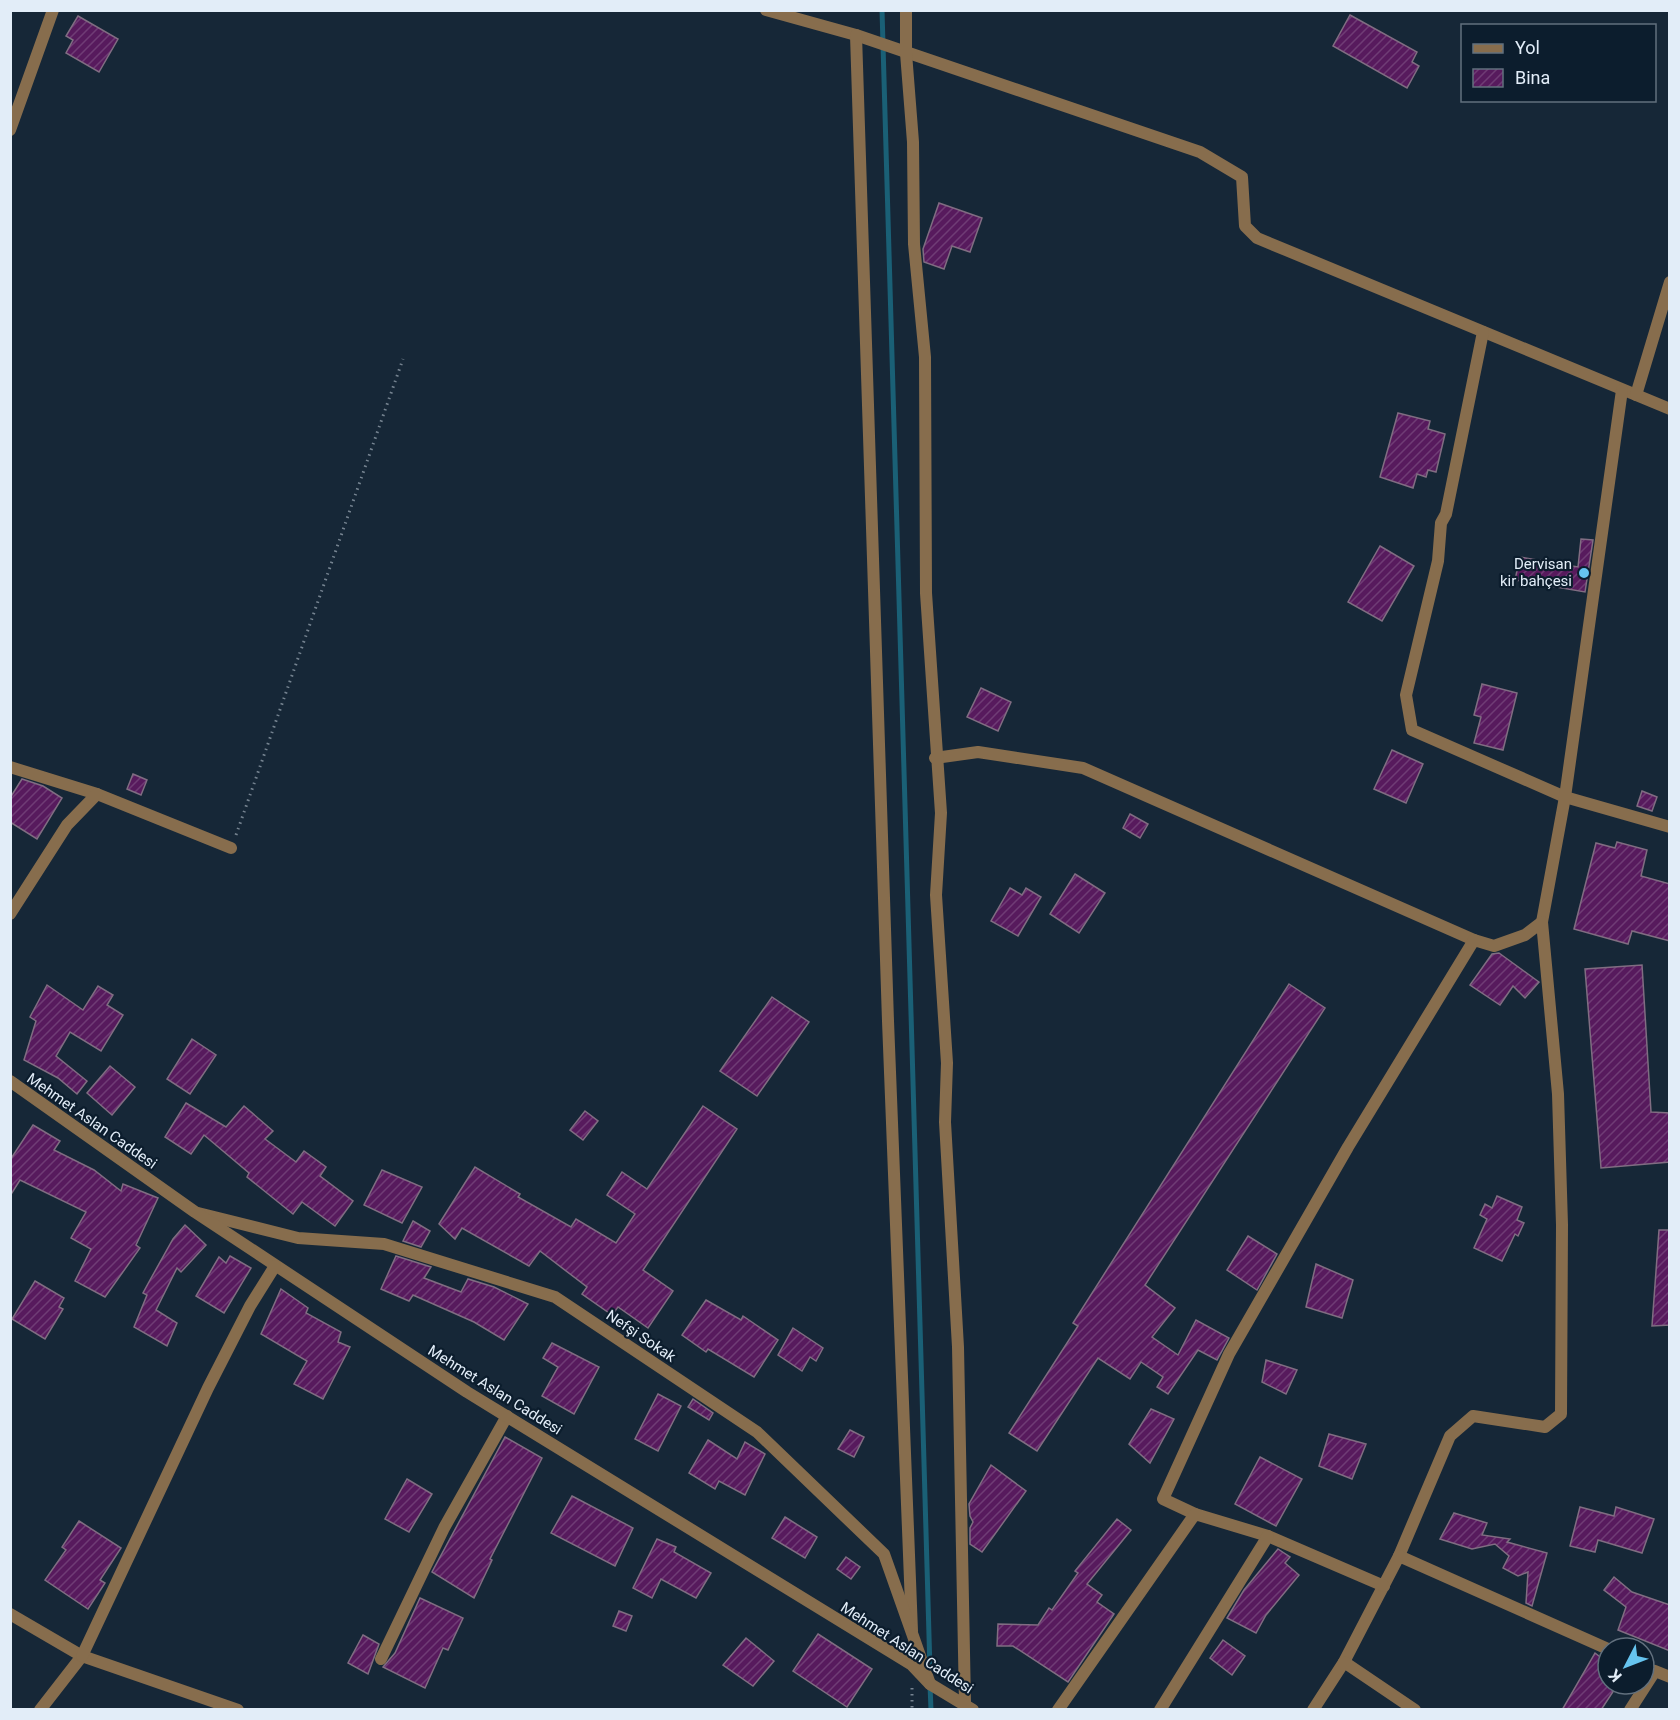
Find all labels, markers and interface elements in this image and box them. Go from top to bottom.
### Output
legend [1461,24,1656,102]
text: Yol [1515,37,1540,58]
text: Bina [1515,67,1550,88]
place label: Dervisan kir bahçesi [1500,555,1572,590]
marker: Dervisan kir bahçesi [1577,566,1591,580]
street label: Mehmet Aslan Caddesi [24,1069,160,1173]
street label: Nefşi Sokak [603,1306,679,1366]
street label: Mehmet Aslan Caddesi [425,1341,565,1439]
street label: Mehmet Aslan Caddesi [837,1598,977,1698]
north arrow [1596,1636,1656,1696]
text: K [1604,1665,1626,1686]

